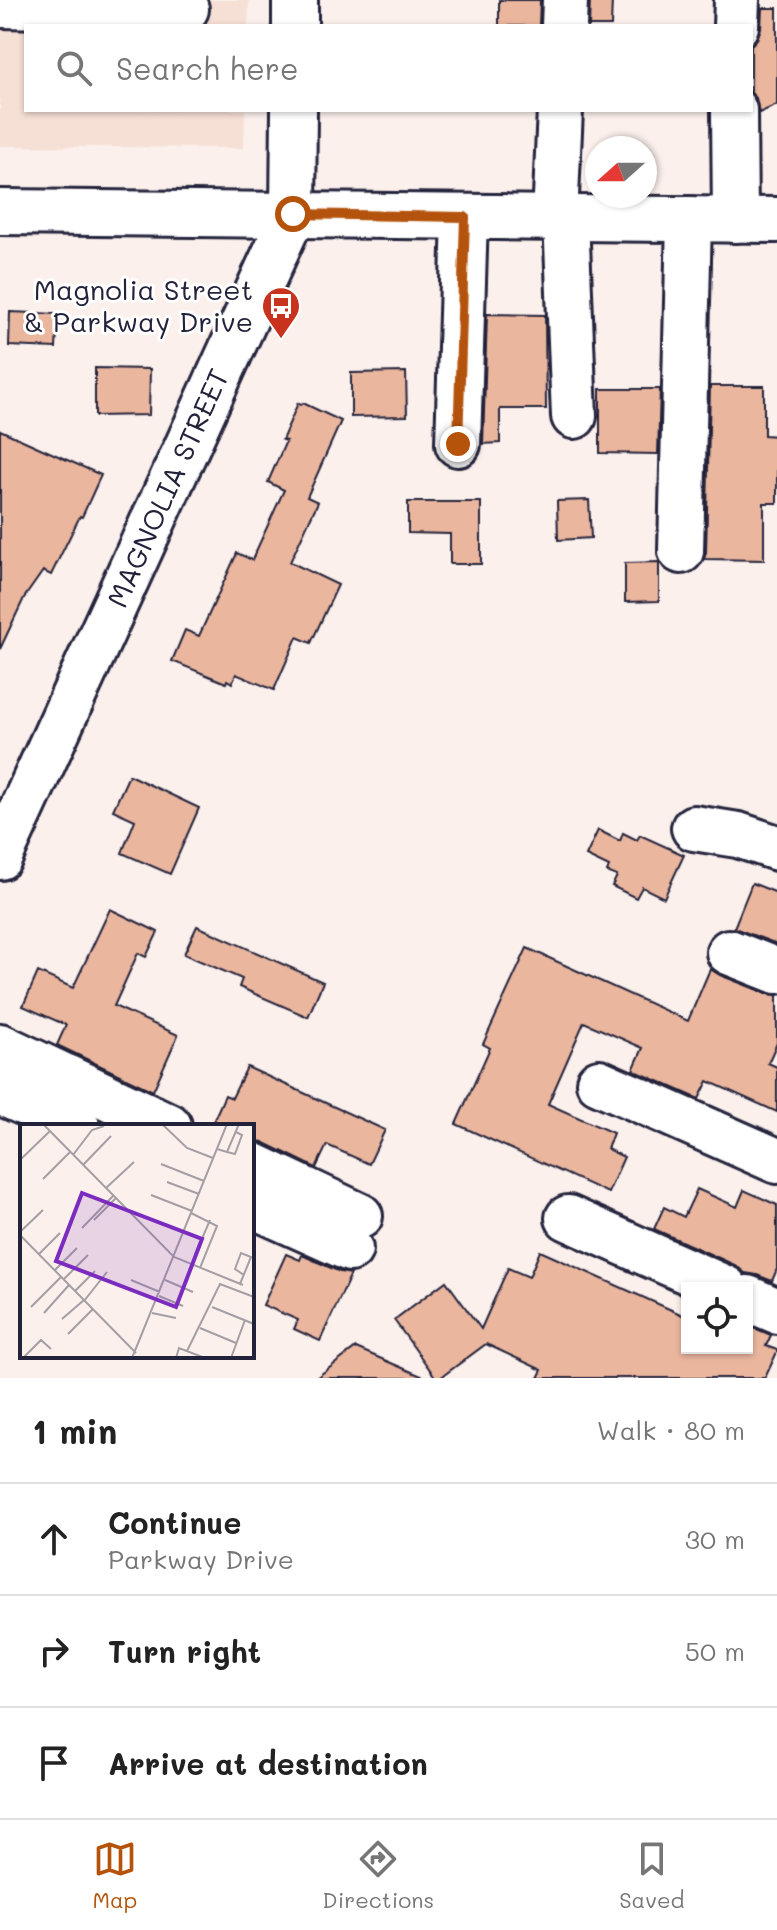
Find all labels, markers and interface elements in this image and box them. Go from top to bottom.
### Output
search box [24,24,753,112]
icon: search [52,46,96,90]
text: Search here [116,48,299,88]
north arrow [585,136,657,208]
route start [275,196,311,232]
place label: Magnolia Street & Parkway Drive [24,271,253,339]
bus stop icon: Magnolia Street & Parkway Drive [260,285,302,340]
street label: MAGNOLIA STREET [98,363,236,613]
route end [440,426,476,462]
inset map [20,1124,254,1358]
map controls [681,1282,753,1354]
button: locate [681,1282,753,1354]
text: 1 min [32,1408,117,1453]
text: Walk · 80 m [597,1413,745,1447]
text: Continue [108,1502,241,1542]
icon: ahead [32,1517,76,1561]
text: 30 m [685,1522,745,1556]
text: Parkway Drive [108,1542,294,1576]
icon: right [32,1629,76,1673]
text: Turn right [108,1631,261,1671]
text: 50 m [685,1634,745,1668]
icon: arrive [32,1741,76,1785]
text: Arrive at destination [108,1743,428,1783]
tab: Map [93,1837,137,1914]
tab: Directions [322,1837,434,1914]
tab: Saved [619,1837,684,1914]

